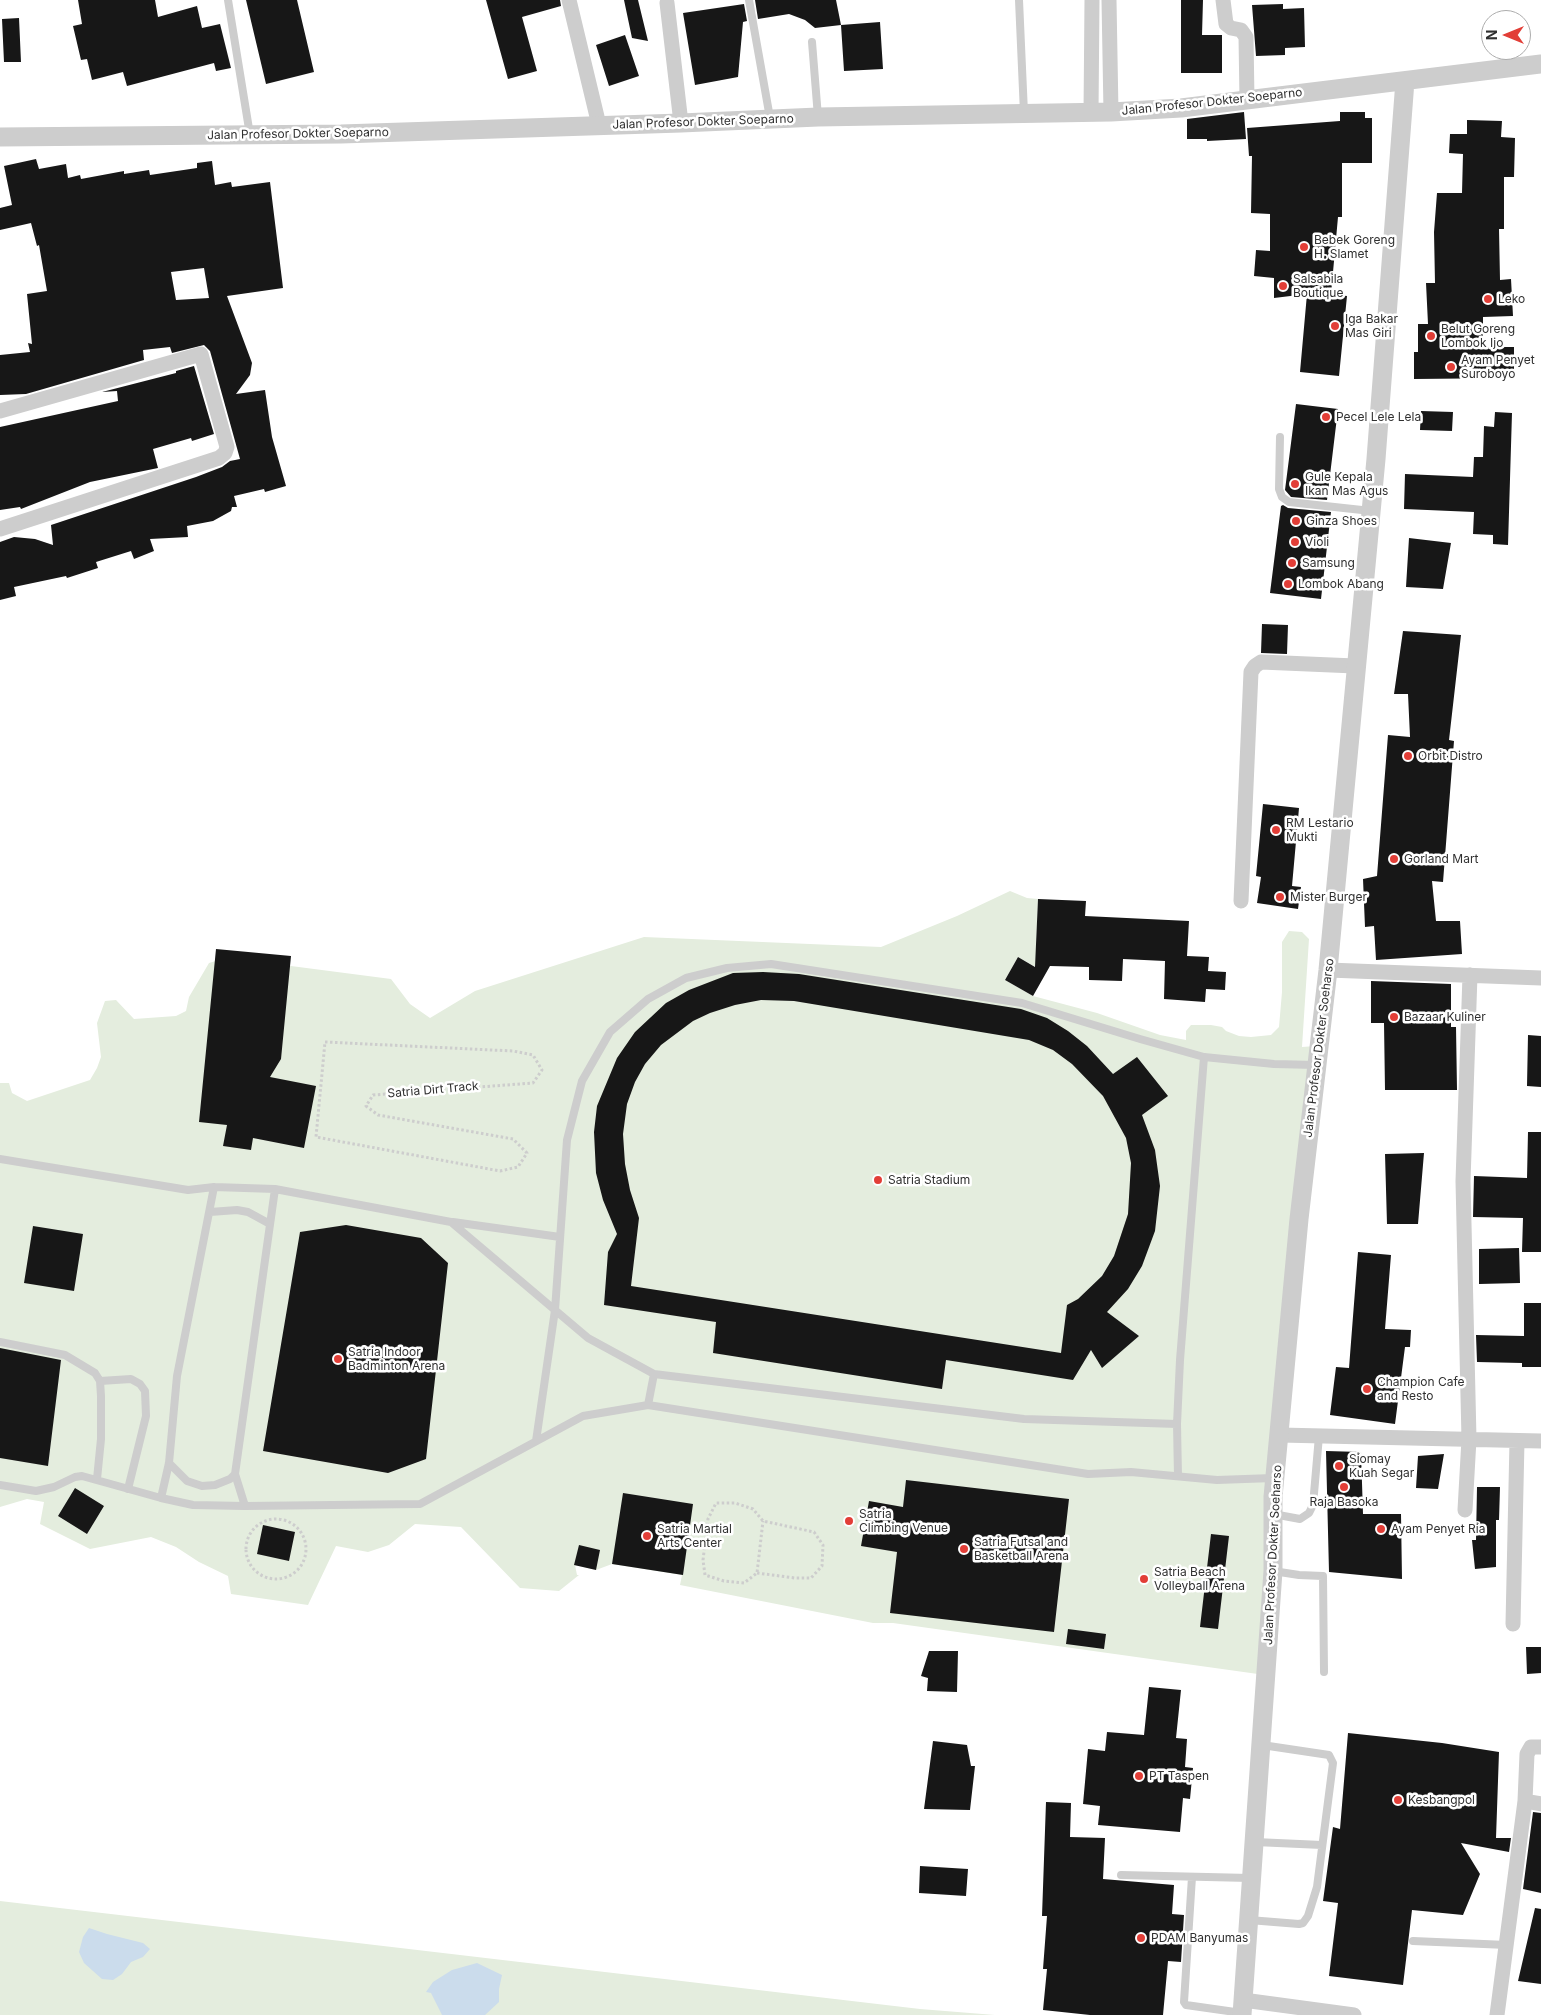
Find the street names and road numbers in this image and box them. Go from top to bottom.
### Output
street label: Jalan Profesor Dokter Soeparno [1121,85,1303,119]
street label: Jalan Profesor Dokter Soeparno [612,112,794,132]
street label: Jalan Profesor Dokter Soeparno [207,125,389,143]
street label: Jalan Profesor Dokter Soeharso [1301,958,1337,1138]
street label: Satria Dirt Track [387,1079,479,1101]
street label: Jalan Profesor Dokter Soeharso [1261,1465,1285,1645]

